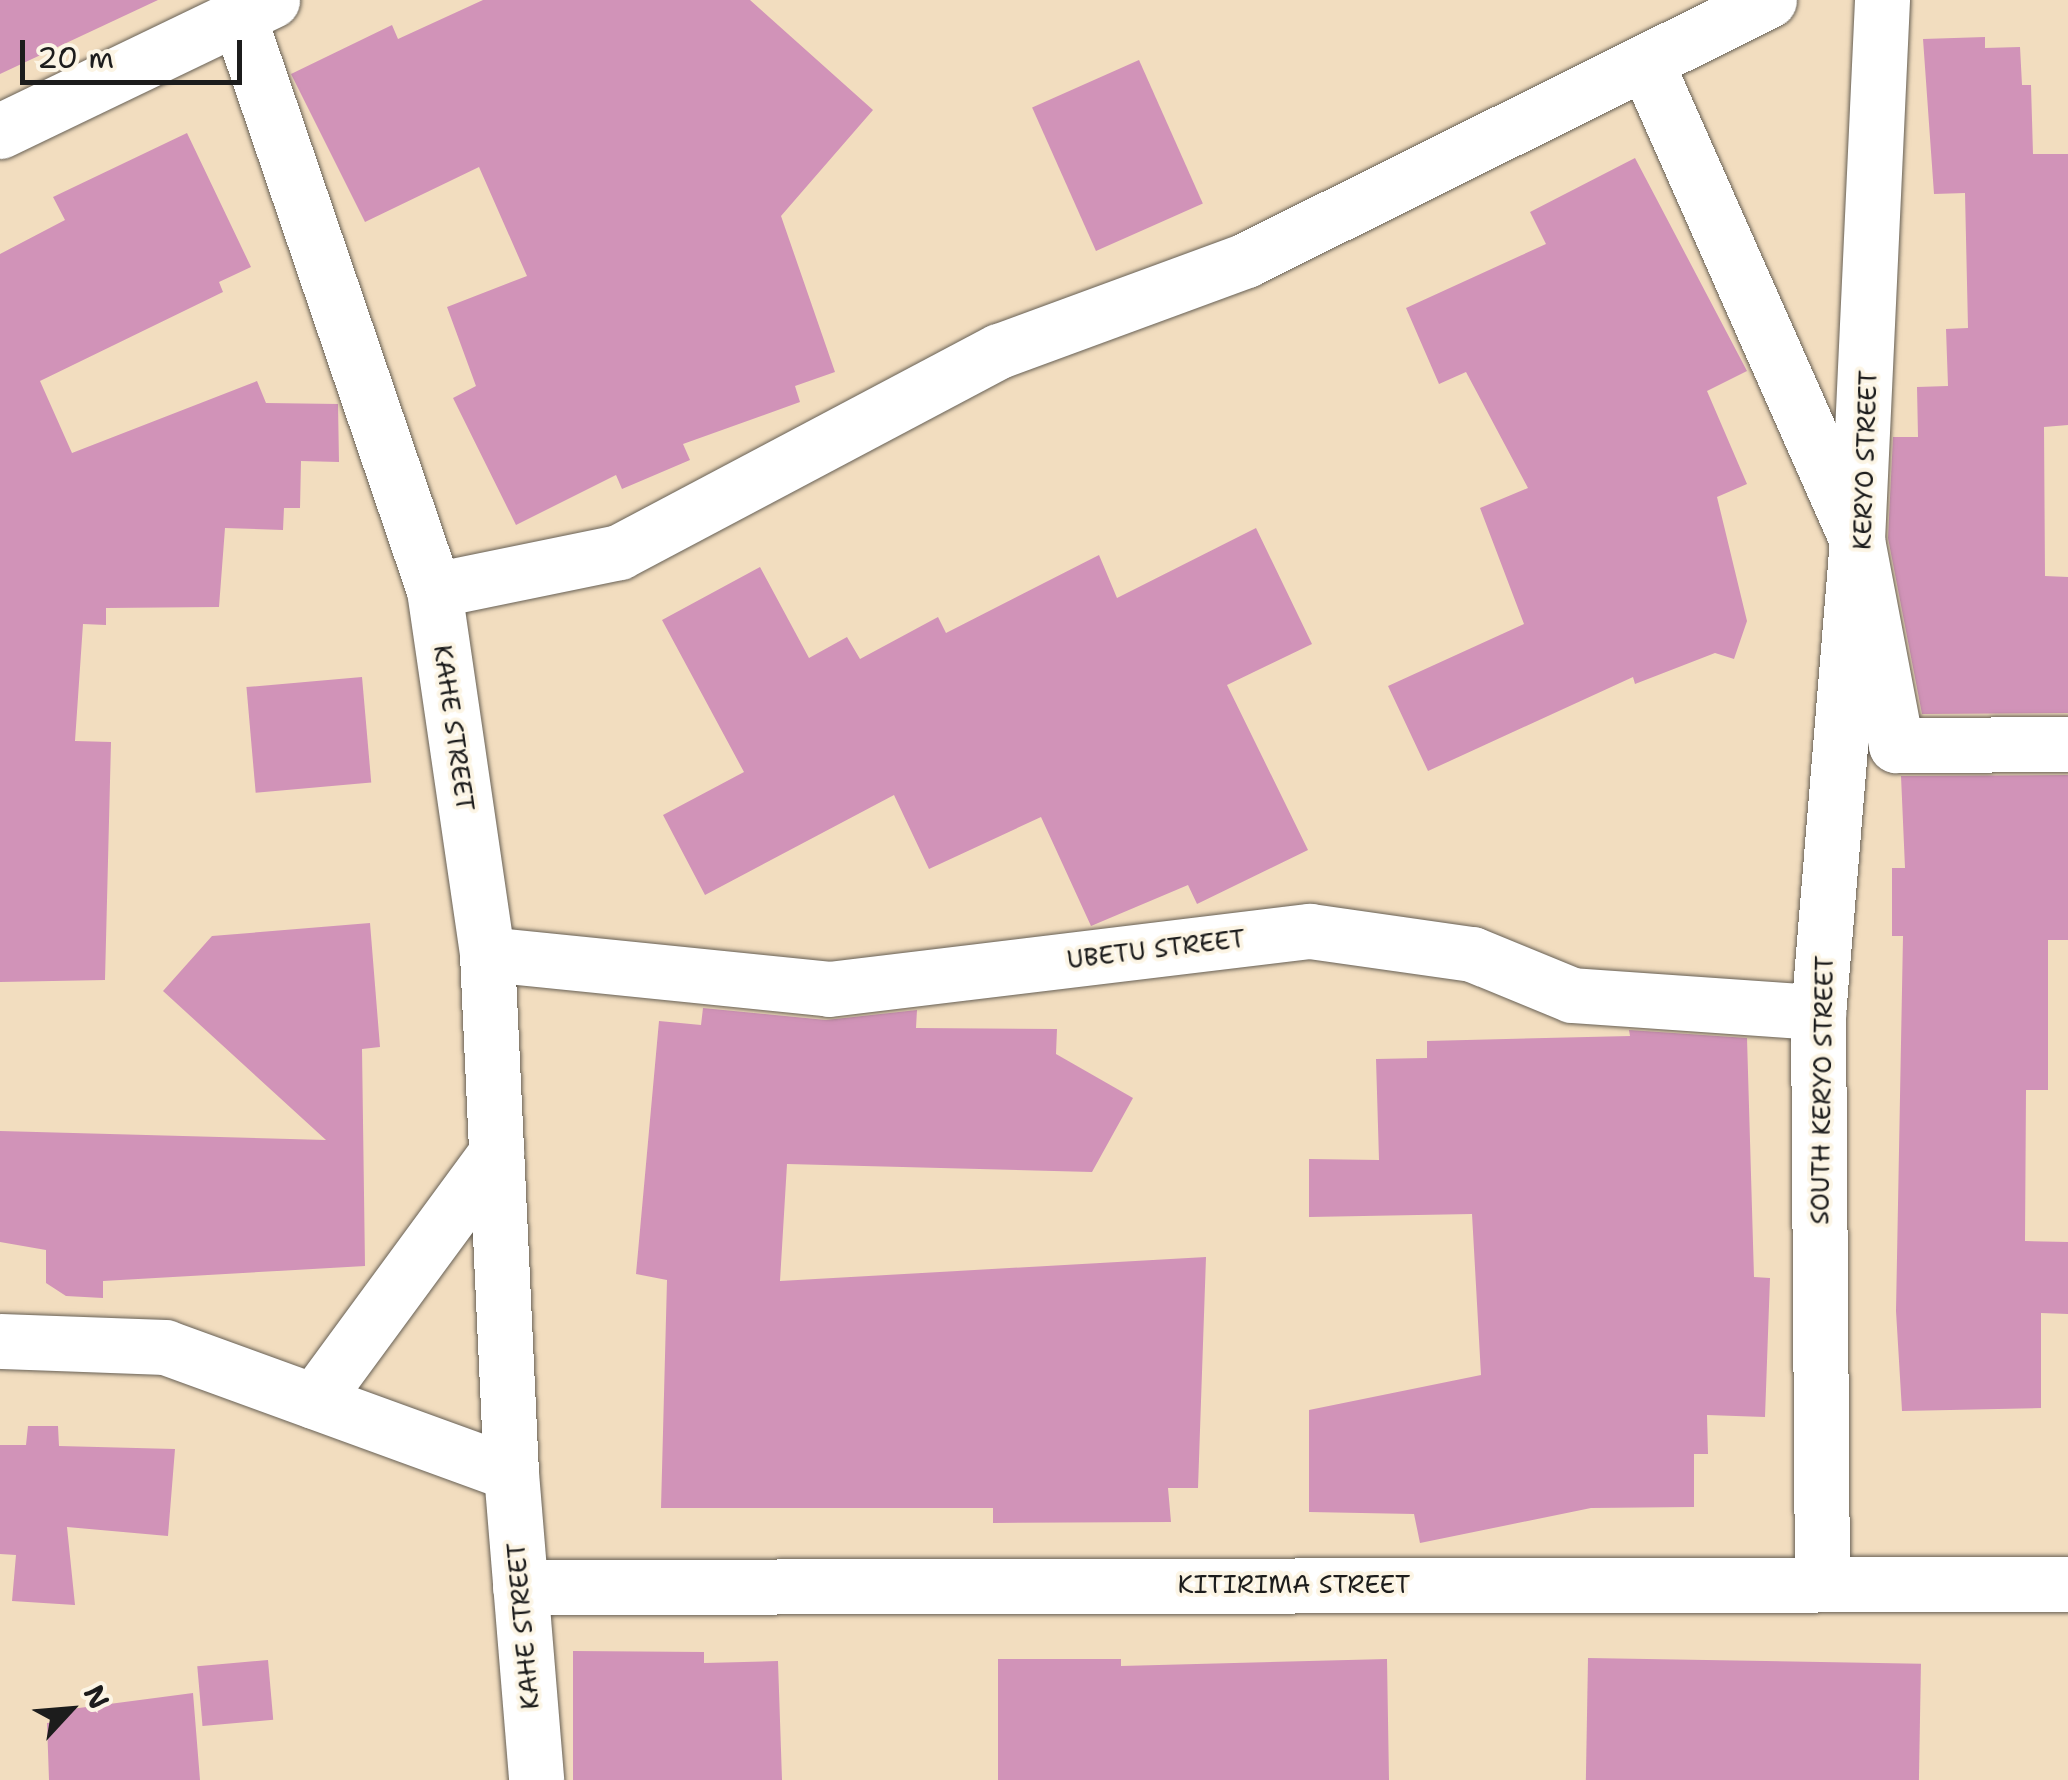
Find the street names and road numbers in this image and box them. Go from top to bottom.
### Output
street label: KERYO STREET [1847,370,1883,550]
street label: KAHE STREET [427,643,481,813]
street label: UBETU STREET [1065,923,1247,975]
street label: SOUTH KERYO STREET [1805,955,1839,1225]
street label: KAHE STREET [501,1541,545,1711]
street label: KITIRIMA STREET [1178,1569,1410,1599]

